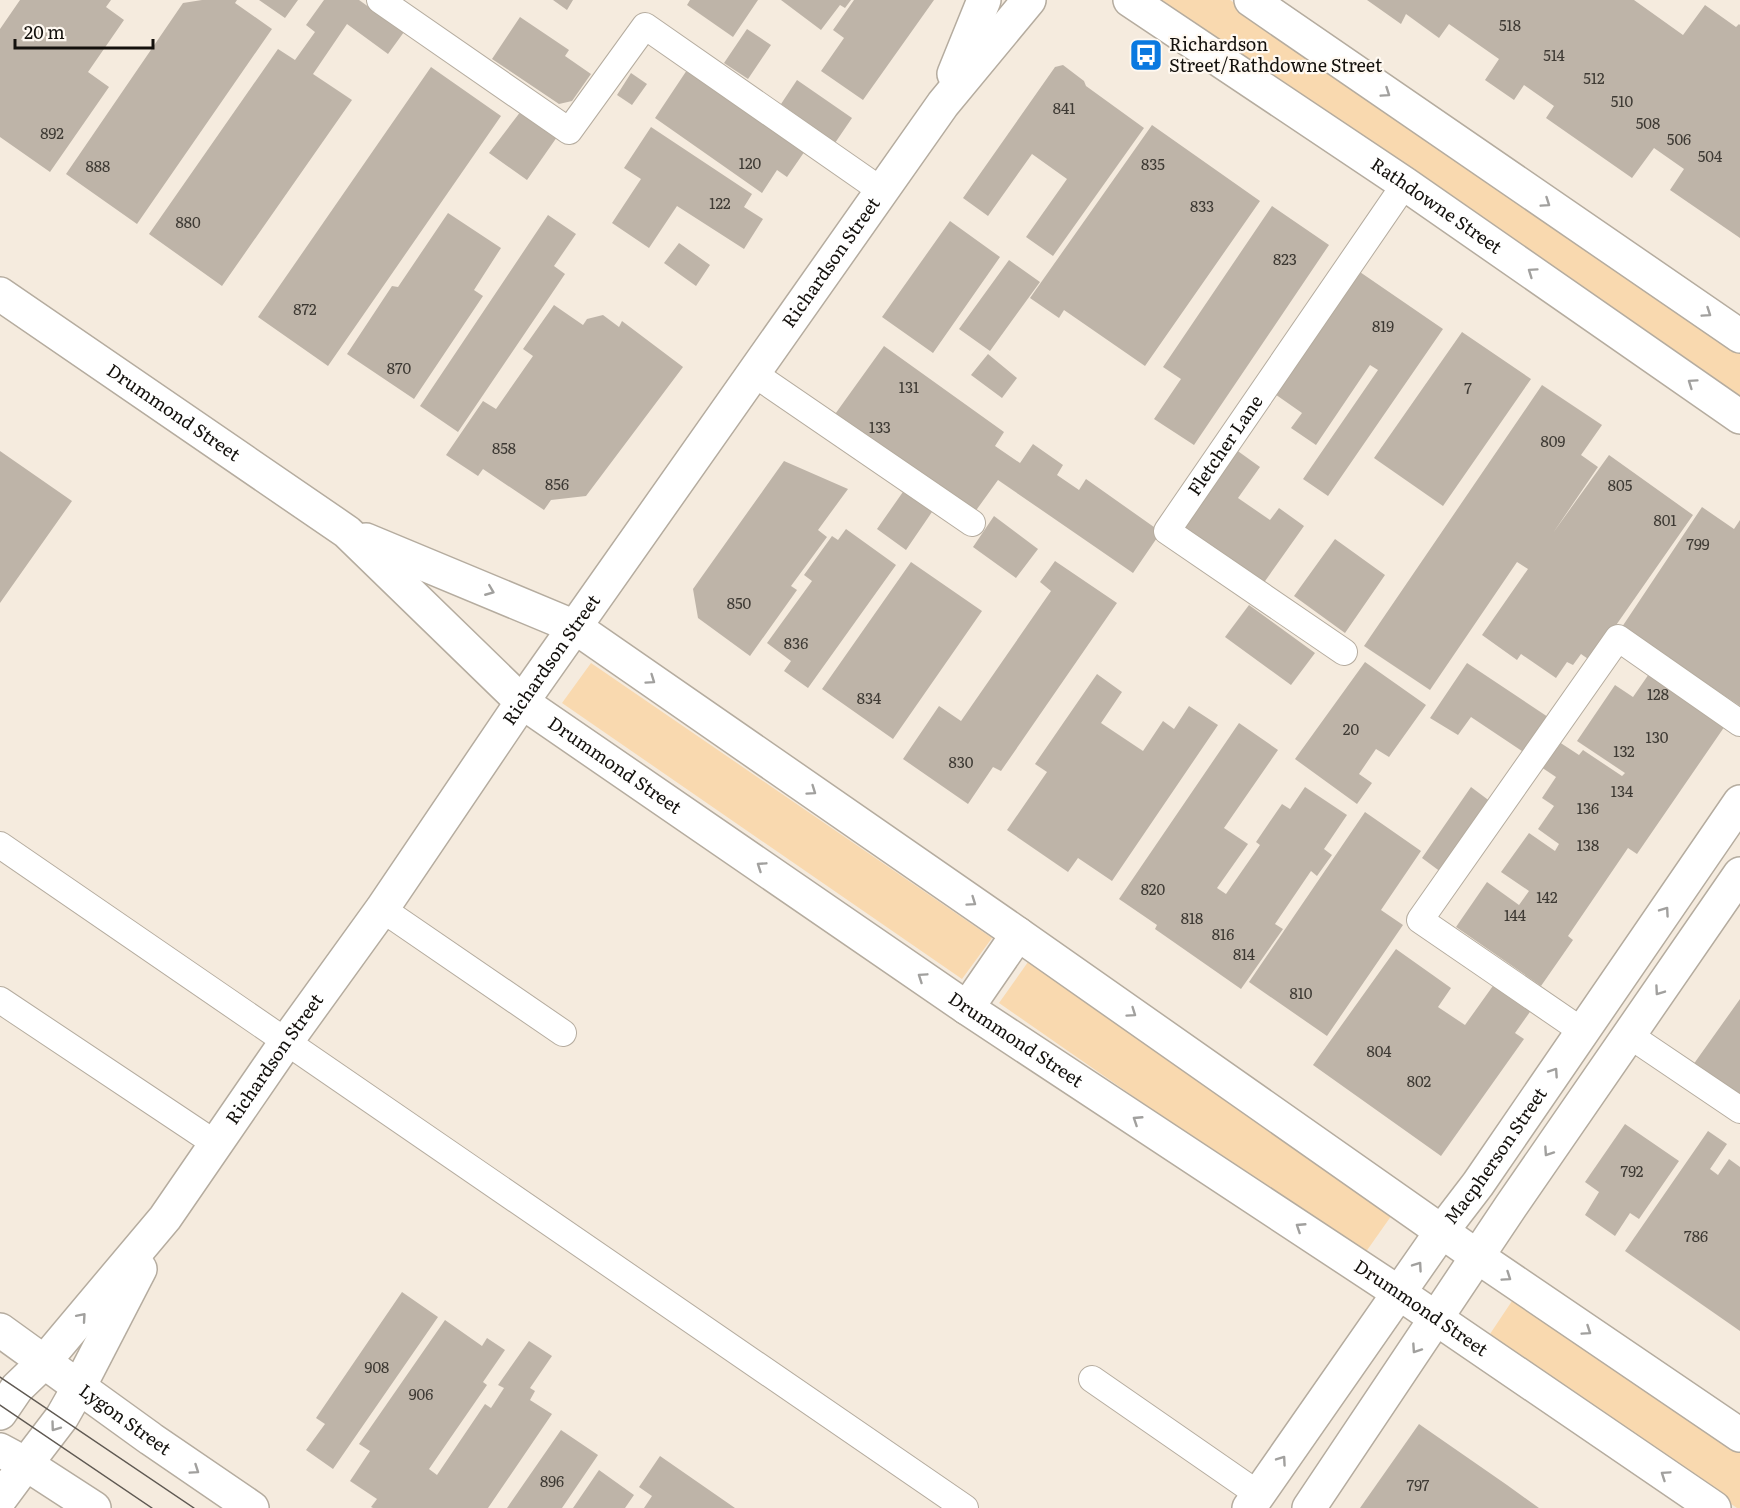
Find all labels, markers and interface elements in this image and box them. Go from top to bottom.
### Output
scale bar [15,12,153,50]
house number: 518 [1499,13,1521,36]
text: 20 m [24,18,65,45]
place label: Richardson Street/Rathdowne Street [1169,30,1383,78]
bus stop icon: Richardson Street/Rathdowne Street [1128,37,1164,73]
house number: 514 [1543,43,1565,66]
house number: 512 [1583,66,1605,89]
one-way arrow [1379,85,1390,96]
house number: 510 [1611,89,1634,112]
house number: 841 [1053,96,1075,119]
house number: 508 [1636,111,1660,134]
house number: 892 [40,121,64,144]
house number: 506 [1667,127,1691,150]
house number: 504 [1698,144,1722,167]
street label: Rathdowne Street [1366,150,1509,260]
house number: 120 [739,151,762,174]
house number: 835 [1141,152,1165,175]
house number: 888 [86,154,110,177]
street label: Richardson Street [775,190,886,333]
house number: 122 [709,191,731,214]
house number: 833 [1190,194,1214,217]
one-way arrow [1540,196,1551,207]
house number: 880 [175,210,201,233]
house number: 823 [1273,247,1297,270]
one-way arrow [1527,268,1538,279]
house number: 872 [293,297,317,320]
one-way arrow [1700,306,1711,317]
house number: 819 [1372,314,1394,337]
street label: Drummond Street [102,356,247,467]
house number: 870 [387,356,412,379]
house number: 131 [899,375,919,398]
house number: 7 [1464,376,1472,399]
one-way arrow [1688,379,1699,390]
street label: Fletcher Lane [1180,389,1269,501]
house number: 133 [869,415,891,438]
house number: 809 [1541,429,1566,452]
house number: 858 [492,436,516,459]
house number: 856 [545,472,569,495]
house number: 805 [1608,473,1633,496]
house number: 801 [1653,508,1677,531]
house number: 799 [1686,532,1710,555]
one-way arrow [484,584,495,596]
street label: Richardson Street [495,588,606,730]
house number: 850 [727,591,752,614]
house number: 836 [784,631,808,654]
one-way arrow [645,673,656,684]
house number: 128 [1647,682,1669,705]
house number: 834 [857,686,881,709]
street label: Drummond Street [543,709,688,820]
house number: 20 [1343,717,1359,740]
house number: 130 [1646,725,1669,748]
house number: 132 [1613,739,1635,762]
house number: 830 [948,750,974,773]
house number: 134 [1611,779,1633,802]
one-way arrow [805,784,816,795]
house number: 136 [1577,796,1599,819]
house number: 138 [1577,833,1599,856]
one-way arrow [757,863,768,874]
house number: 820 [1141,877,1165,900]
house number: 142 [1536,885,1558,908]
one-way arrow [965,895,976,906]
house number: 144 [1504,903,1526,926]
house number: 818 [1181,906,1203,929]
one-way arrow [1657,907,1668,918]
house number: 816 [1212,922,1234,945]
house number: 814 [1233,942,1255,965]
one-way arrow [918,973,929,984]
house number: 810 [1289,981,1313,1004]
street label: Drummond Street [944,984,1090,1094]
one-way arrow [1655,985,1666,996]
street label: Richardson Street [218,987,329,1129]
one-way arrow [1125,1006,1136,1017]
house number: 804 [1366,1039,1392,1062]
one-way arrow [1547,1067,1558,1078]
house number: 802 [1407,1069,1432,1092]
street label: Macpherson Street [1437,1081,1553,1229]
one-way arrow [1133,1116,1144,1127]
one-way arrow [1544,1145,1555,1156]
house number: 792 [1621,1159,1644,1182]
one-way arrow [1295,1224,1306,1235]
house number: 786 [1684,1224,1708,1247]
street label: Drummond Street [1349,1252,1495,1363]
one-way arrow [1411,1261,1422,1272]
one-way arrow [1501,1270,1512,1281]
one-way arrow [75,1313,86,1324]
one-way arrow [1580,1324,1591,1335]
one-way arrow [1412,1342,1423,1353]
house number: 908 [365,1355,389,1378]
street label: Lygon Street [74,1377,178,1461]
house number: 906 [409,1382,433,1405]
one-way arrow [51,1421,62,1432]
one-way arrow [1275,1456,1286,1467]
one-way arrow [189,1462,200,1473]
house number: 896 [540,1469,564,1492]
one-way arrow [1661,1471,1672,1482]
house number: 797 [1407,1473,1430,1496]

